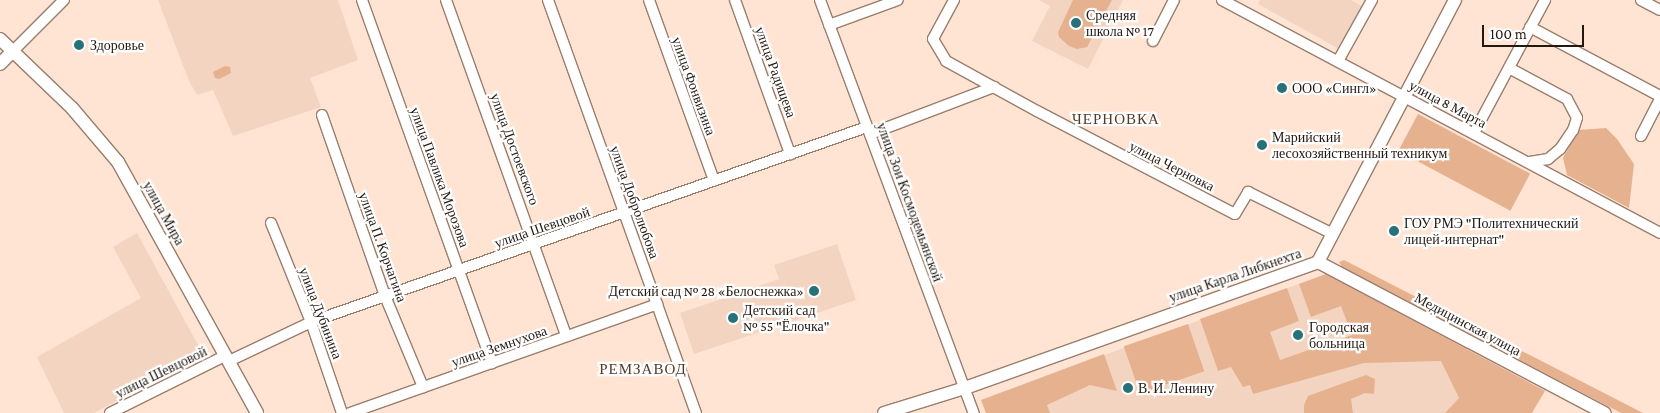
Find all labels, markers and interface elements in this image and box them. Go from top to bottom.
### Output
place label: Средняя школа № 17 [1086,7,1154,40]
scale bar [1485,15,1588,47]
marker: Средняя школа № 17 [1070,17,1082,29]
street label: улица Радищева [752,24,800,120]
text: 100 m [1490,26,1527,42]
street label: улица Фонвизина [668,34,720,138]
place label: Здоровье [90,37,144,53]
marker: Здоровье [72,38,86,52]
street label: улица 8 Марта [1406,77,1490,131]
place label: ООО «Сингл» [1292,80,1377,96]
marker: ООО «Сингл» [1276,82,1288,94]
street label: улица Достоевского [487,91,543,207]
street label: улица Павлика Морозова [407,105,473,249]
district label: ЧЕРНОВКА [1071,111,1161,129]
street label: улица Зои Космодемьянской [873,120,947,284]
place label: Марийский лесохозяйственный техникум [1272,129,1447,162]
street label: улица Черновка [1127,137,1217,195]
marker: Марийский лесохозяйственный техникум [1256,139,1268,151]
street label: улица Добролюбова [607,143,663,261]
street label: улица Мира [140,178,188,248]
street label: улица П. Корчагина [355,190,411,304]
street label: улица Шевцовой [492,203,592,251]
place label: ГОУ РМЭ "Политехнический лицей-интернат" [1404,215,1579,248]
marker: ГОУ РМЭ "Политехнический лицей-интернат" [1388,225,1400,237]
street label: улица Карла Либкнехта [1167,244,1303,306]
street label: улица Дубинина [296,265,346,361]
place label: Детский сад № 28 «Белоснежка» [608,283,804,299]
marker: Детский сад № 28 «Белоснежка» [808,285,820,297]
street label: Медицинская улица [1412,289,1524,359]
place label: Детский сад № 55 "Ёлочка" [743,302,829,334]
marker: Детский сад № 55 "Ёлочка" [727,312,739,324]
place label: Городская больница [1309,319,1369,352]
street label: улица Земнухова [449,322,549,370]
marker: Городская больница [1291,328,1305,342]
street label: улица Шевцовой [113,343,209,401]
district label: РЕМЗАВОД [598,361,688,379]
place label: В. И. Ленину [1138,380,1214,396]
marker: В. И. Ленину [1122,382,1134,394]

